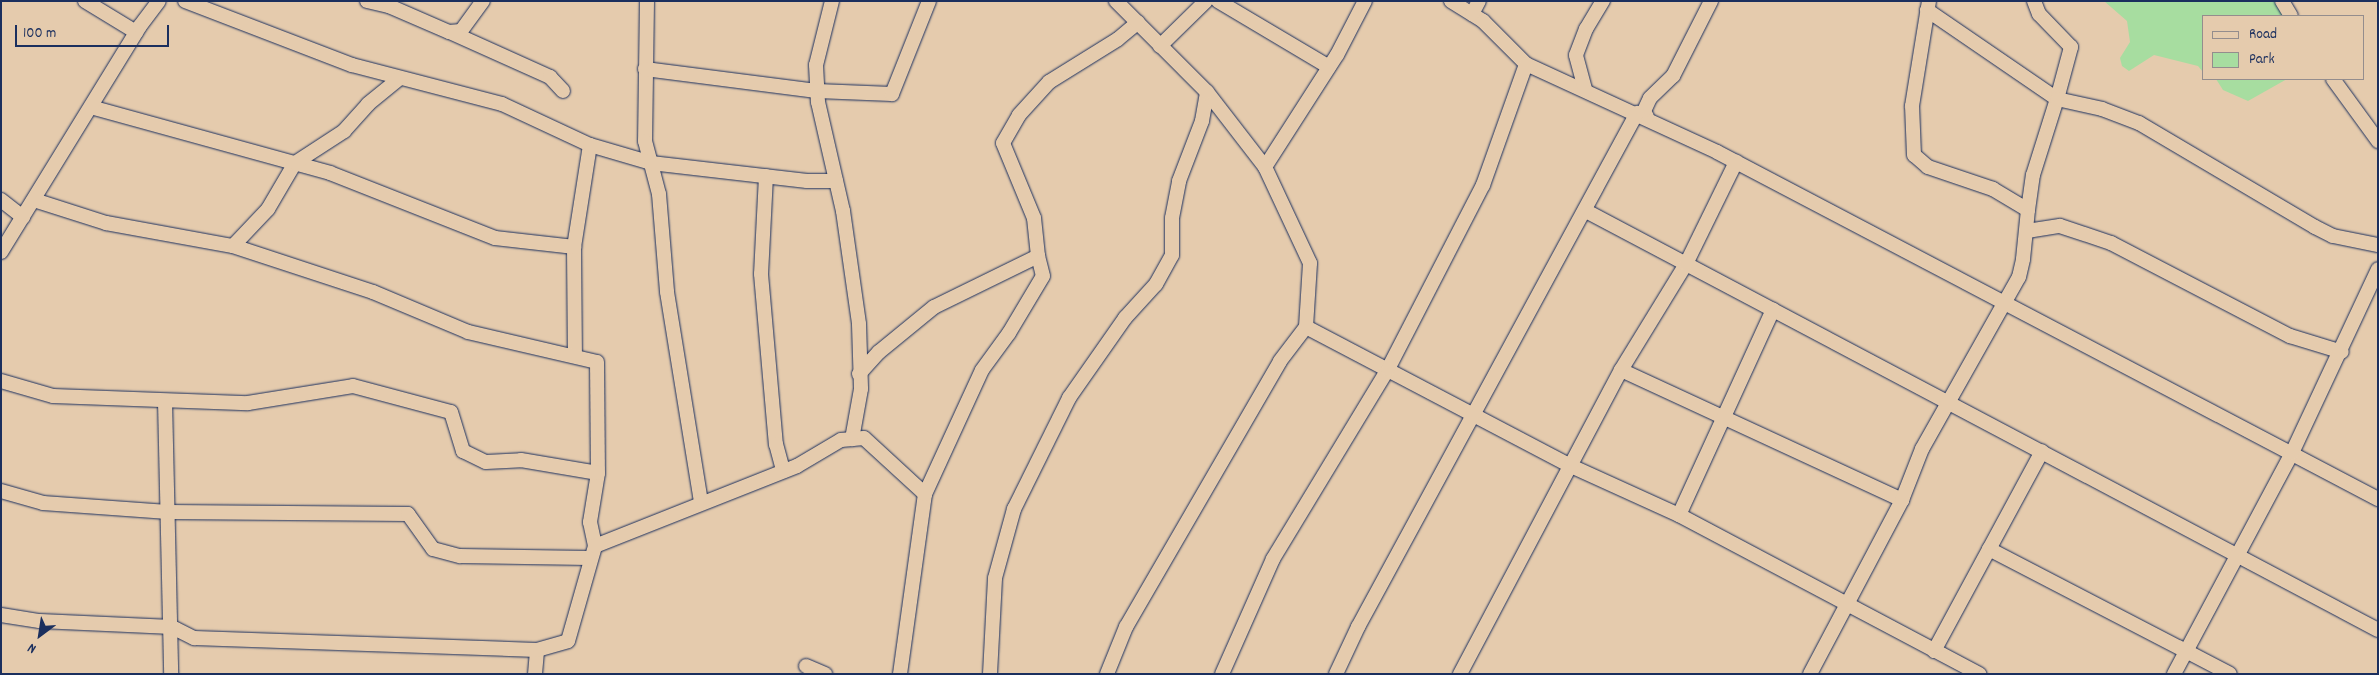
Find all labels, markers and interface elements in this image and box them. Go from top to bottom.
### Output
scale bar [18,15,171,47]
legend [2202,15,2364,80]
text: 100 m [23,23,56,45]
text: Road [2249,24,2277,46]
text: Park [2249,49,2275,71]
north arrow [15,610,65,660]
text: N [24,638,40,658]

